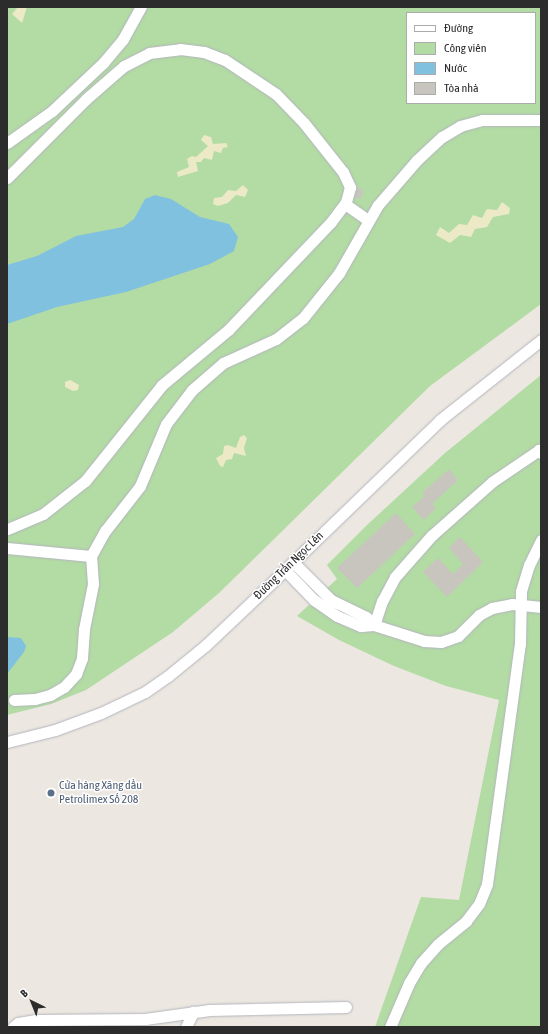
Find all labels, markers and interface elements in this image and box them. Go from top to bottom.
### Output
legend [406,12,536,104]
text: Đường [444,21,473,35]
text: Công viên [444,41,487,55]
text: Nước [444,61,467,75]
text: Tòa nhà [444,81,479,95]
street label: Đường Trần Ngọc Lên [251,529,327,603]
place label: Cửa hàng Xăng dầu Petrolimex Số 208 [59,779,142,807]
marker: Cửa hàng Xăng dầu Petrolimex Số 208 [46,788,56,798]
north arrow [12,982,52,1022]
text: B [18,987,30,999]

